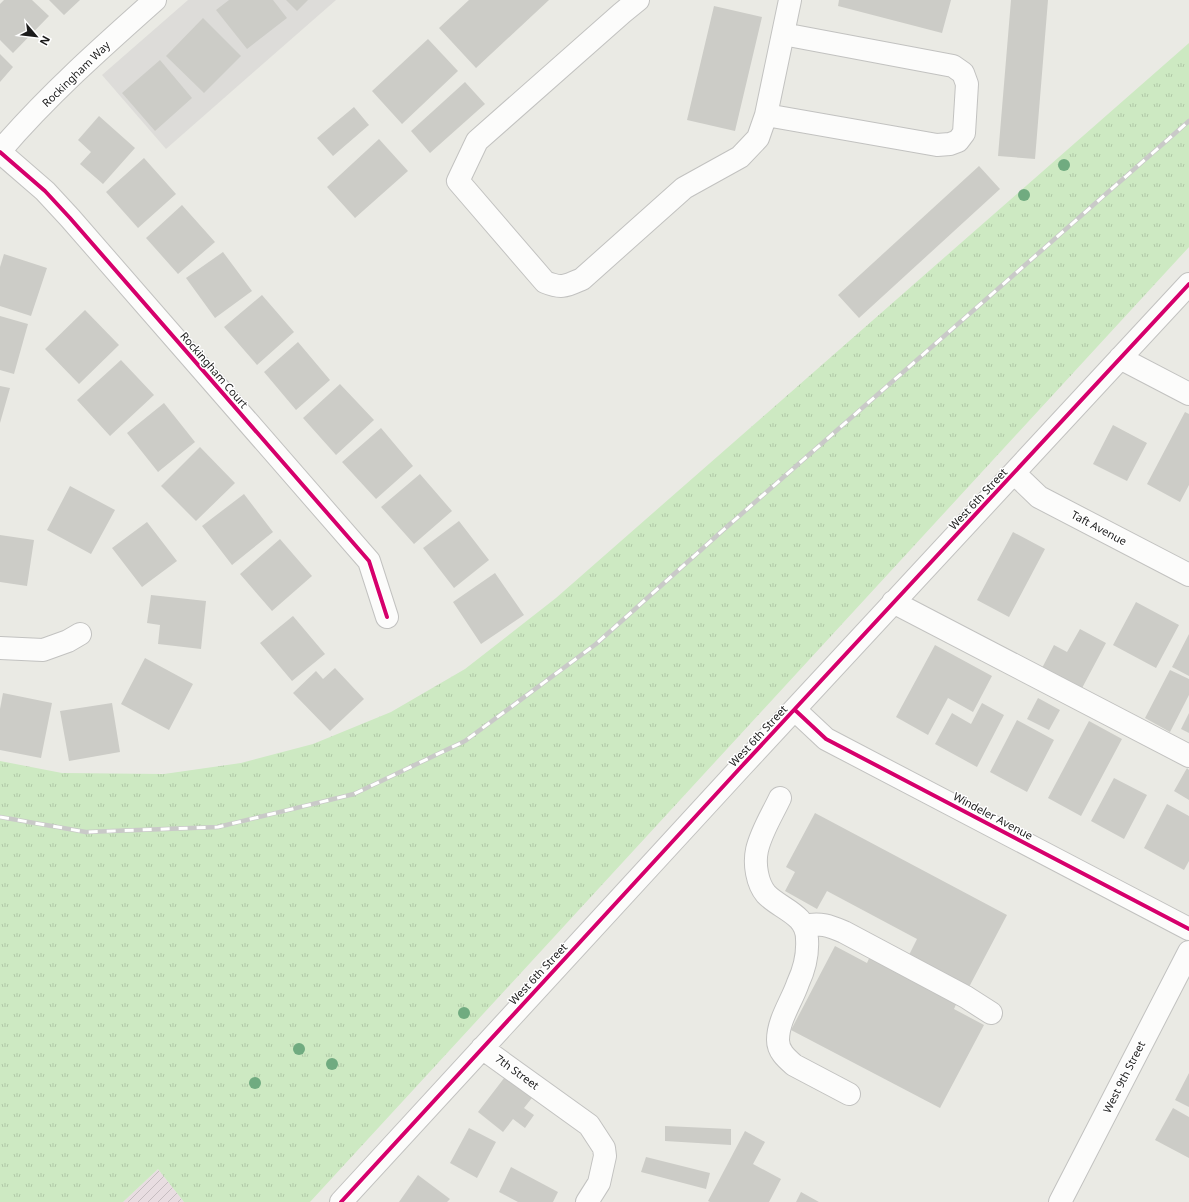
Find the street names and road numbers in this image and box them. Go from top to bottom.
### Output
street label: Rockingham Way [38,37,113,110]
street label: Rockingham Court [177,328,252,411]
street label: West 6th Street [945,465,1010,533]
street label: Taft Avenue [1069,507,1130,548]
street label: West 6th Street [725,702,790,770]
street label: Windeler Avenue [951,788,1036,843]
street label: West 6th Street [505,940,570,1008]
street label: West 9th Street [1099,1038,1148,1115]
street label: 7th Street [492,1051,542,1093]

